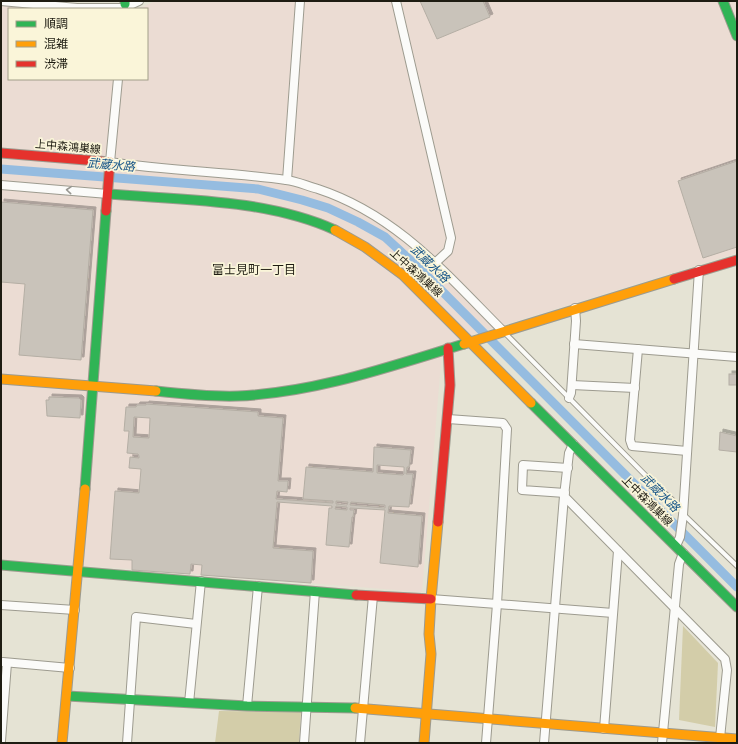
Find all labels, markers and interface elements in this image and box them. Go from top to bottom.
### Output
legend [8,8,148,80]
text: 順調 [44,16,68,32]
text: 混雑 [44,36,68,52]
text: 渋滞 [44,56,68,72]
street label: 上中森鴻巣線 [34,137,102,157]
water label: 武蔵水路 [86,155,137,175]
one-way arrow [66,186,72,195]
water label: 武蔵水路 [407,242,454,287]
street label: 上中森鴻巣線 [386,245,446,301]
district label: 富士見町一丁目 [212,262,296,278]
water label: 武蔵水路 [637,470,683,516]
street label: 上中森鴻巣線 [618,472,676,530]

